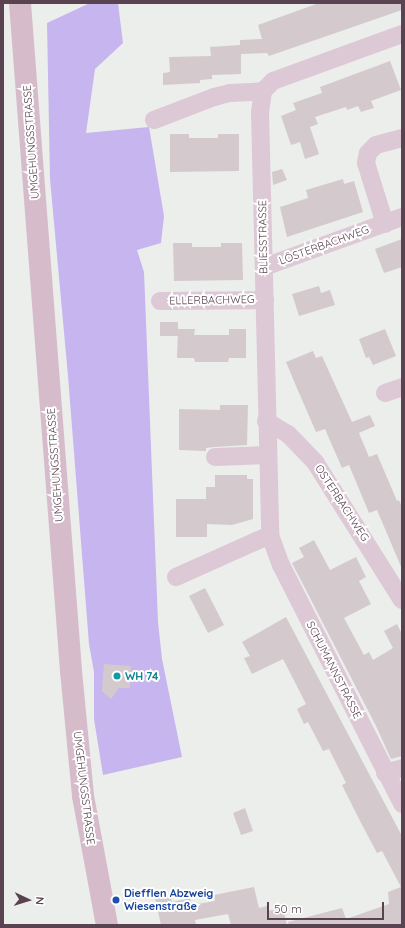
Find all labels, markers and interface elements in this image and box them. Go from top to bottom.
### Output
street label: UMGEHUNGSSTRASSE [20,85,42,199]
street label: BLIESSTRASSE [256,200,270,274]
street label: LÖSTERBACHWEG [277,223,371,267]
street label: ELLERBACHWEG [169,293,255,307]
street label: UMGEHUNGSSTRASSE [44,408,66,522]
street label: OSTERBACHWEG [312,462,372,544]
street label: SCHUMANNSTRASSE [304,619,364,721]
place label: WH 74 [125,669,158,683]
marker: WH 74 [112,671,122,681]
street label: UMGEHUNGSSTRASSE [70,730,98,846]
north arrow [8,880,48,920]
place label: Diefflen Abzweig Wiesenstraße [124,887,213,913]
scale bar [269,894,386,920]
marker: Diefflen Abzweig Wiesenstraße [111,895,121,905]
text: N [33,896,47,905]
text: 50 m [274,901,302,916]

